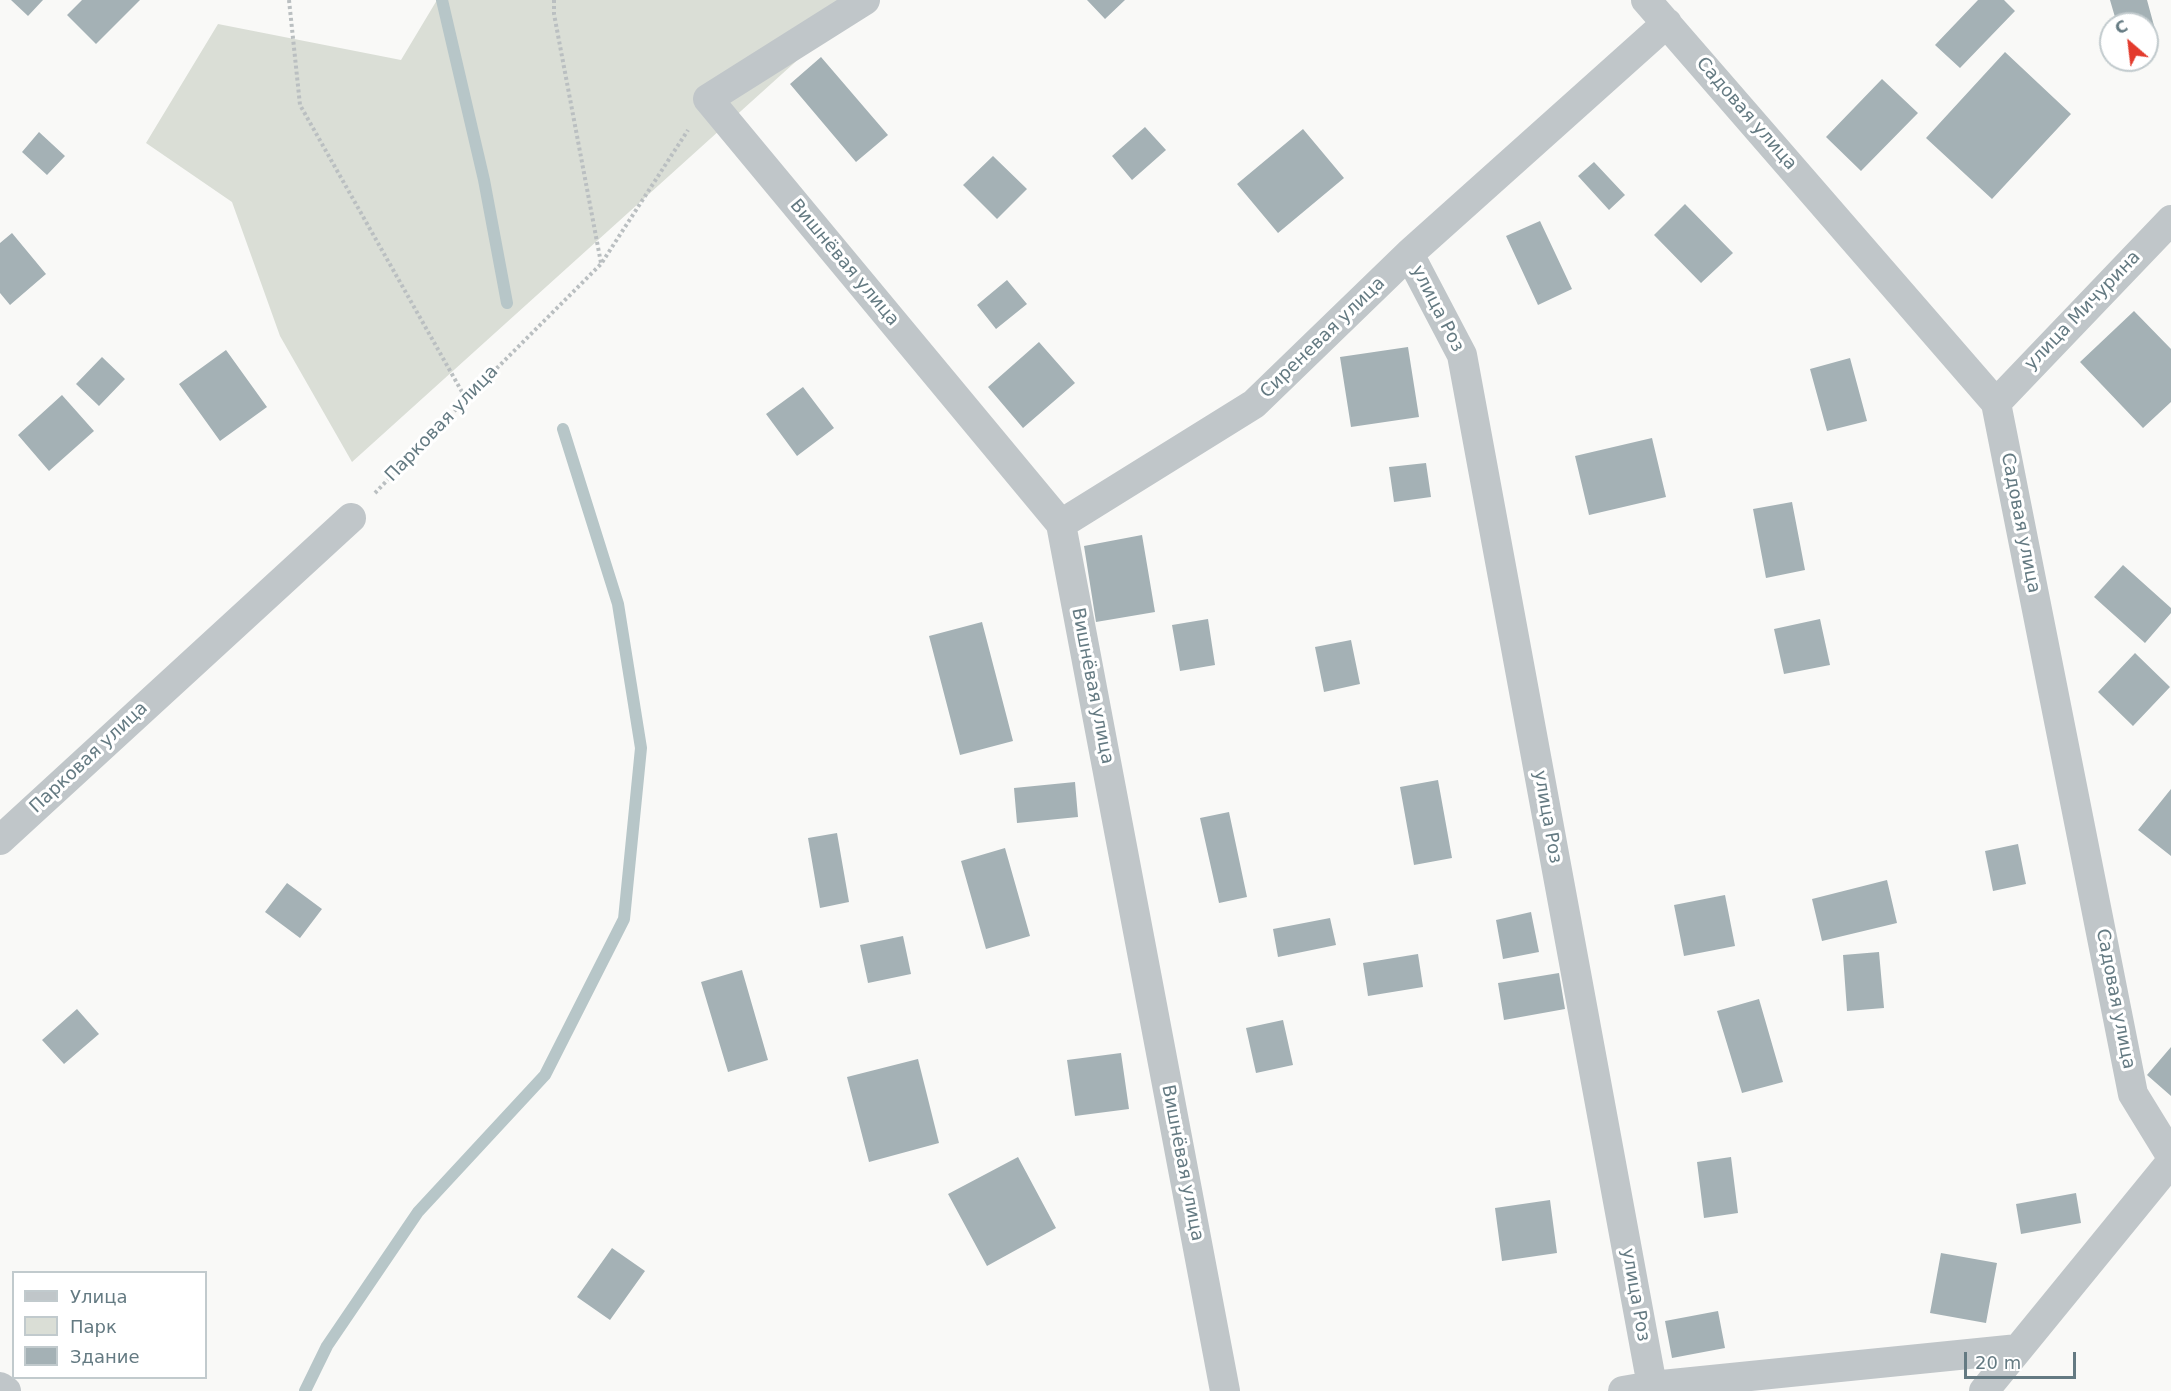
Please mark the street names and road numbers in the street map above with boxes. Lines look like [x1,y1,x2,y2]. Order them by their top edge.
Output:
street label: Садовая улица [1691,53,1801,175]
street label: Вишнёвая улица [785,195,903,331]
street label: улица Мичурина [2021,247,2145,375]
street label: улица Роз [1406,262,1468,356]
street label: Сиреневая улица [1256,273,1390,403]
street label: Парковая улица [381,361,503,487]
street label: Садовая улица [1996,451,2044,595]
street label: Вишнёвая улица [1066,606,1118,766]
street label: Парковая улица [26,698,152,818]
street label: улица Роз [1528,769,1566,865]
street label: Садовая улица [2091,927,2139,1071]
street label: Вишнёвая улица [1156,1083,1208,1243]
street label: улица Роз [1616,1247,1654,1343]

